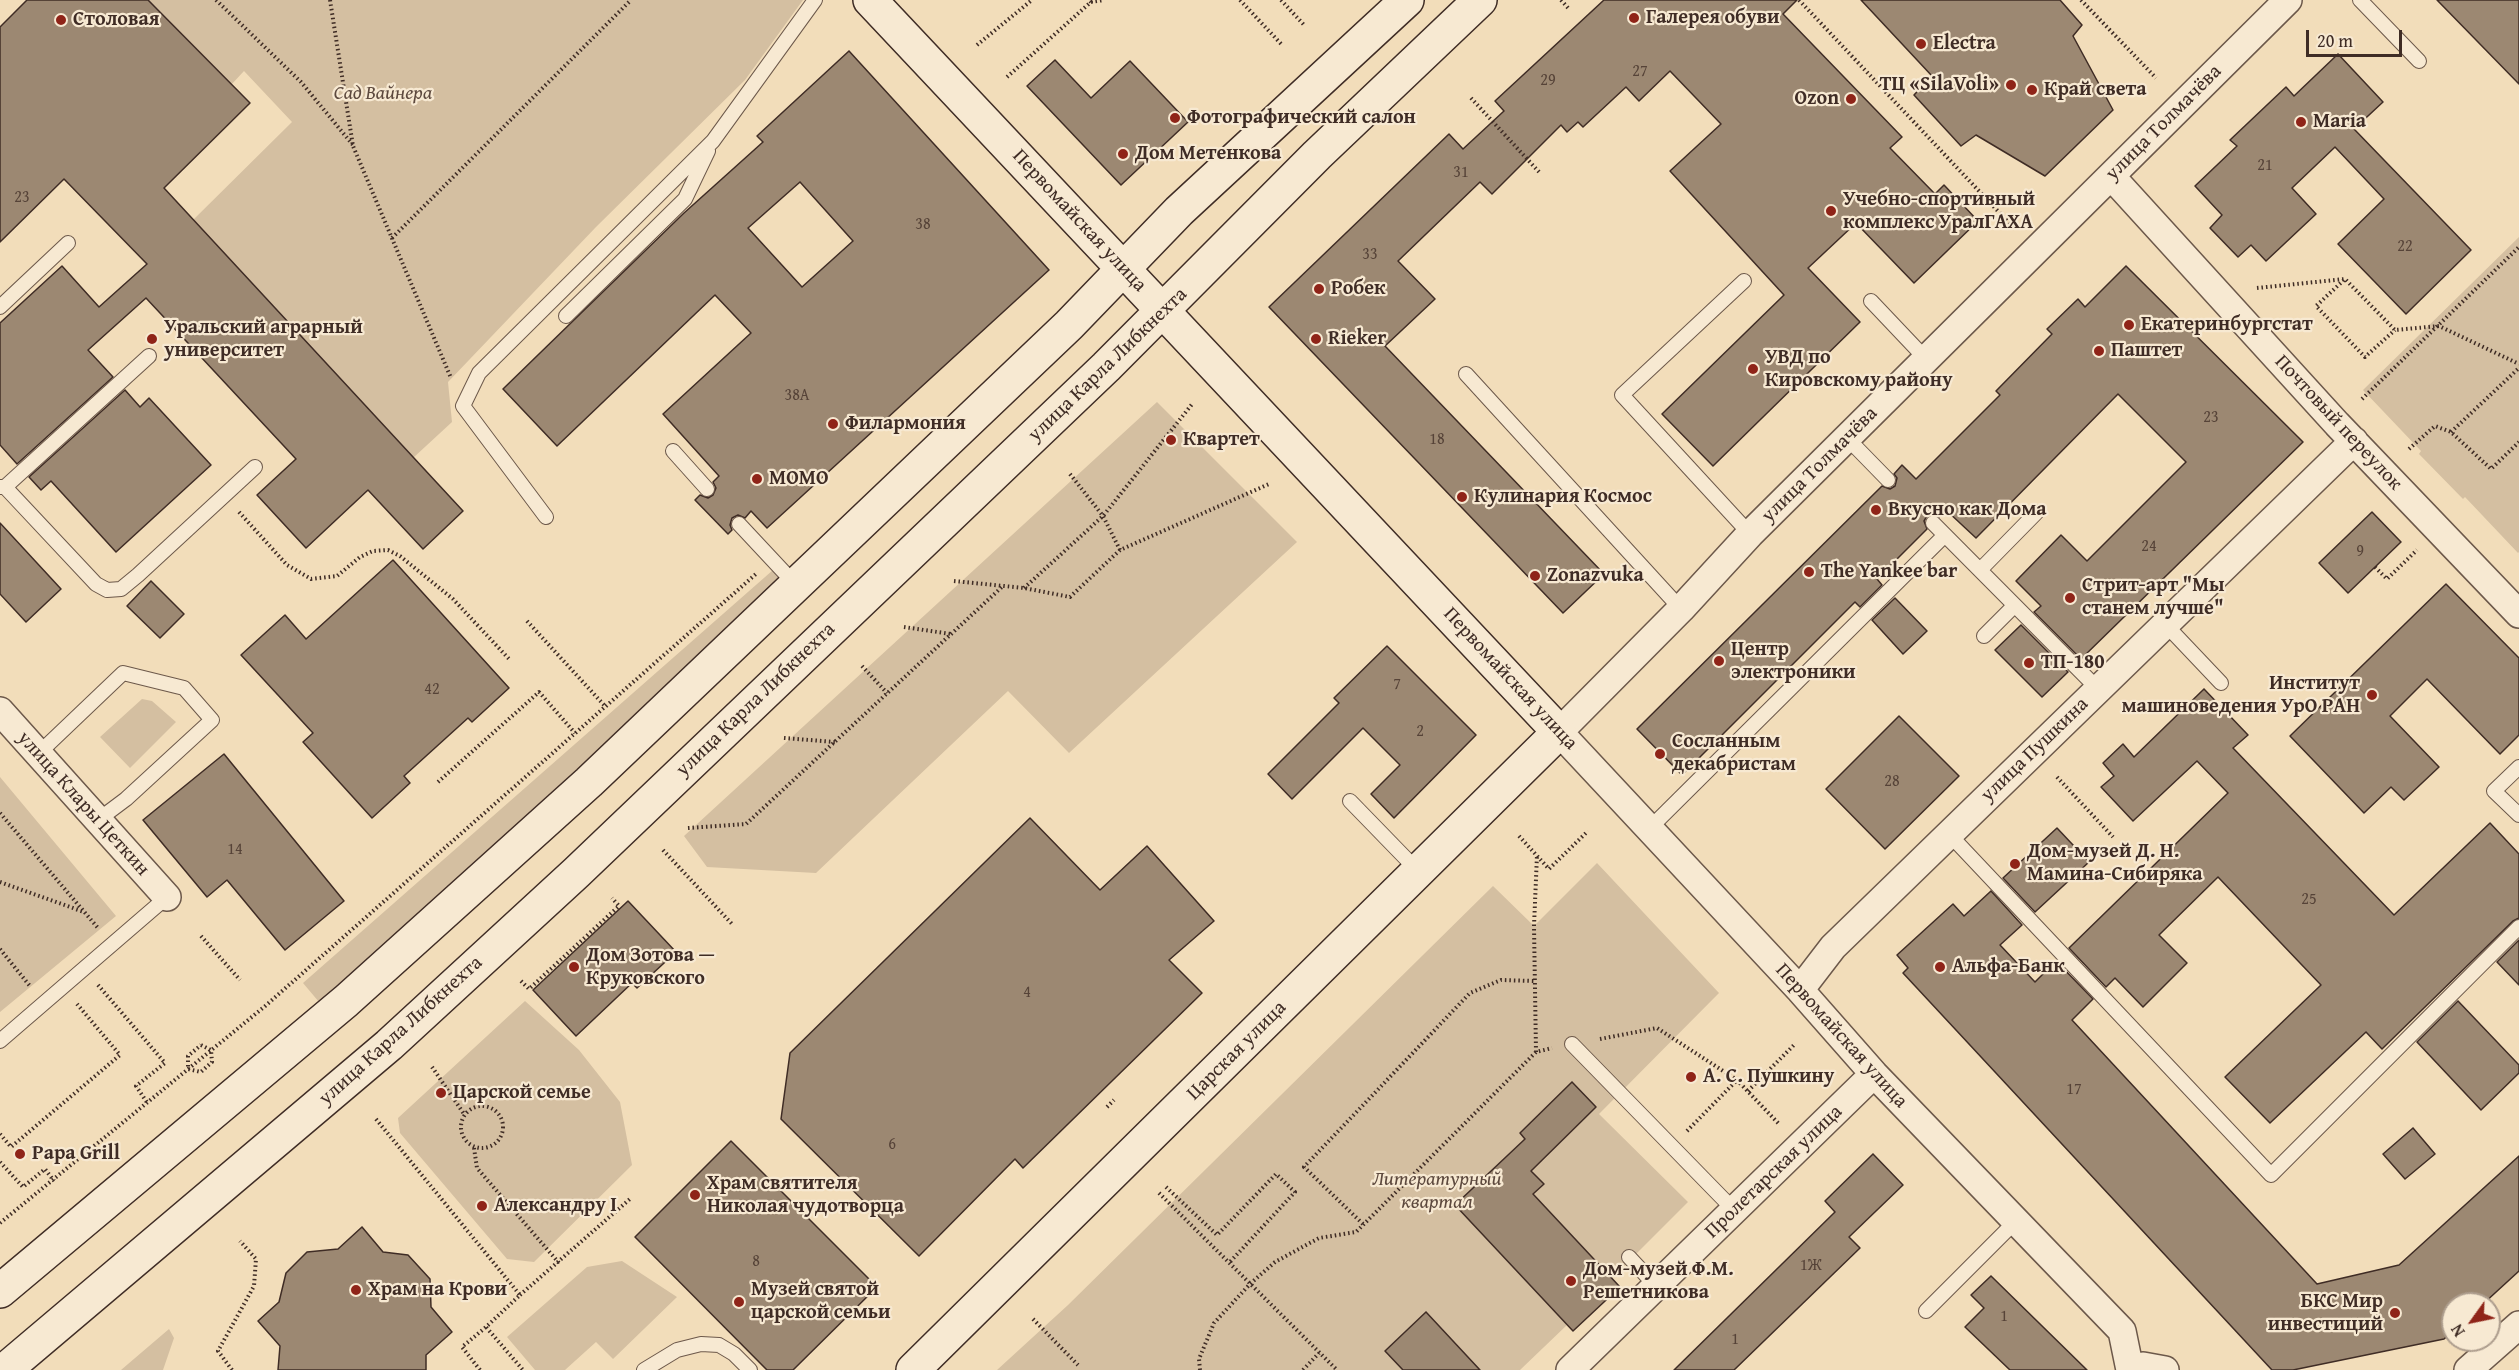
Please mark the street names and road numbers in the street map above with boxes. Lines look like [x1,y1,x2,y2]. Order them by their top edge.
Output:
street label: улица Толмачёва [2101,60,2227,186]
street label: Первомайская улица [1007,145,1151,297]
street label: улица Карла Либкнехта [1024,283,1192,447]
street label: Почтовый переулок [2269,350,2407,496]
street label: улица Толмачёва [1757,402,1883,528]
street label: Первомайская улица [1438,603,1582,755]
street label: улица Карла Либкнехта [672,618,840,782]
street label: улица Пушкина [1976,693,2094,807]
street label: улица Клары Цеткин [12,727,154,881]
street label: улица Карла Либкнехта [314,951,488,1111]
street label: Первомайская улица [1770,959,1912,1113]
street label: Царская улица [1182,996,1292,1106]
street label: Пролетарская улица [1700,1100,1848,1244]

